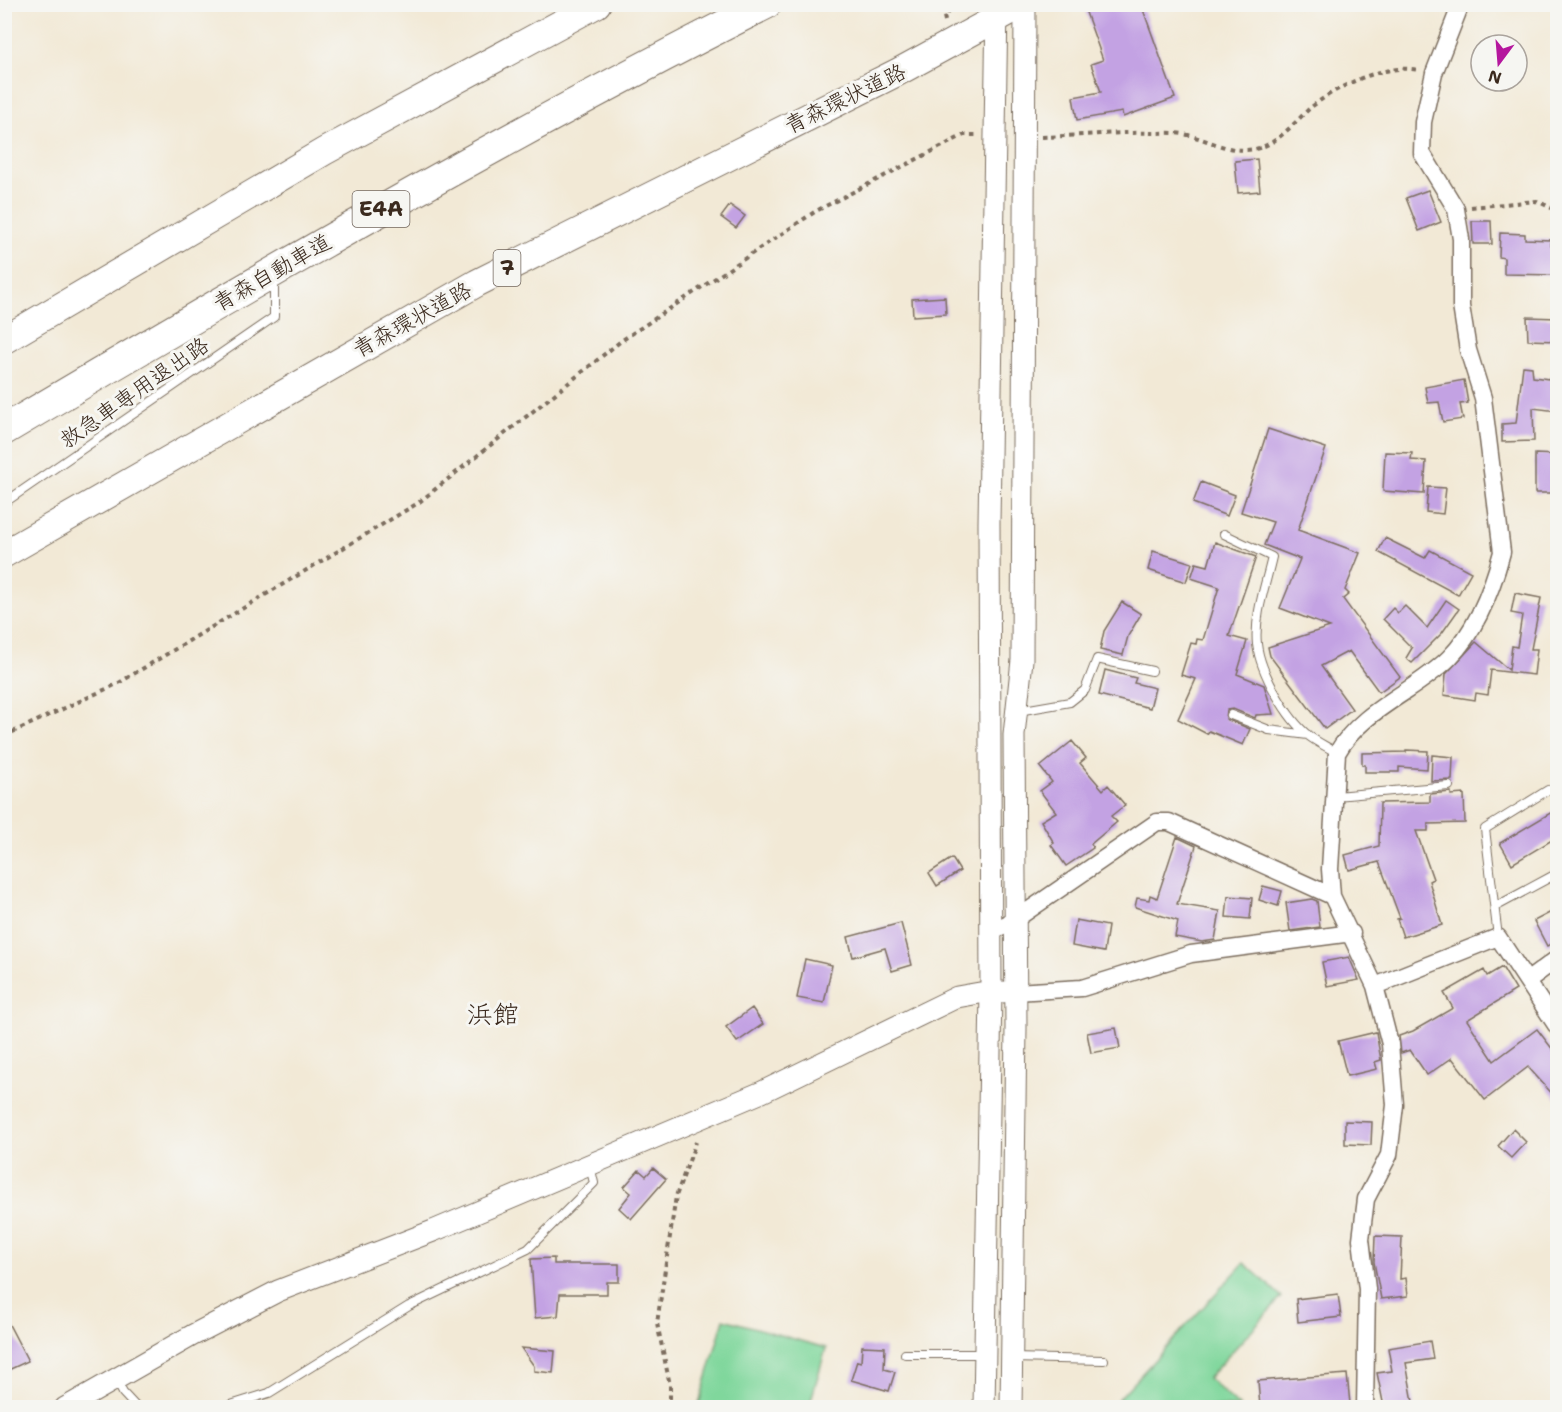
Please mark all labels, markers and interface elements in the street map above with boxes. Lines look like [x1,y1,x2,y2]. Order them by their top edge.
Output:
north arrow [1469,33,1529,93]
street label: 青森環状道路 [780,56,911,140]
text: N [1486,65,1504,89]
road number: E4A [352,191,410,227]
street label: 青森自動車道 [208,227,337,318]
road number: 7 [494,250,520,286]
street label: 青森環状道路 [347,275,477,364]
street label: 救急車専用退出路 [54,330,215,455]
district label: 浜館 [467,996,519,1031]

